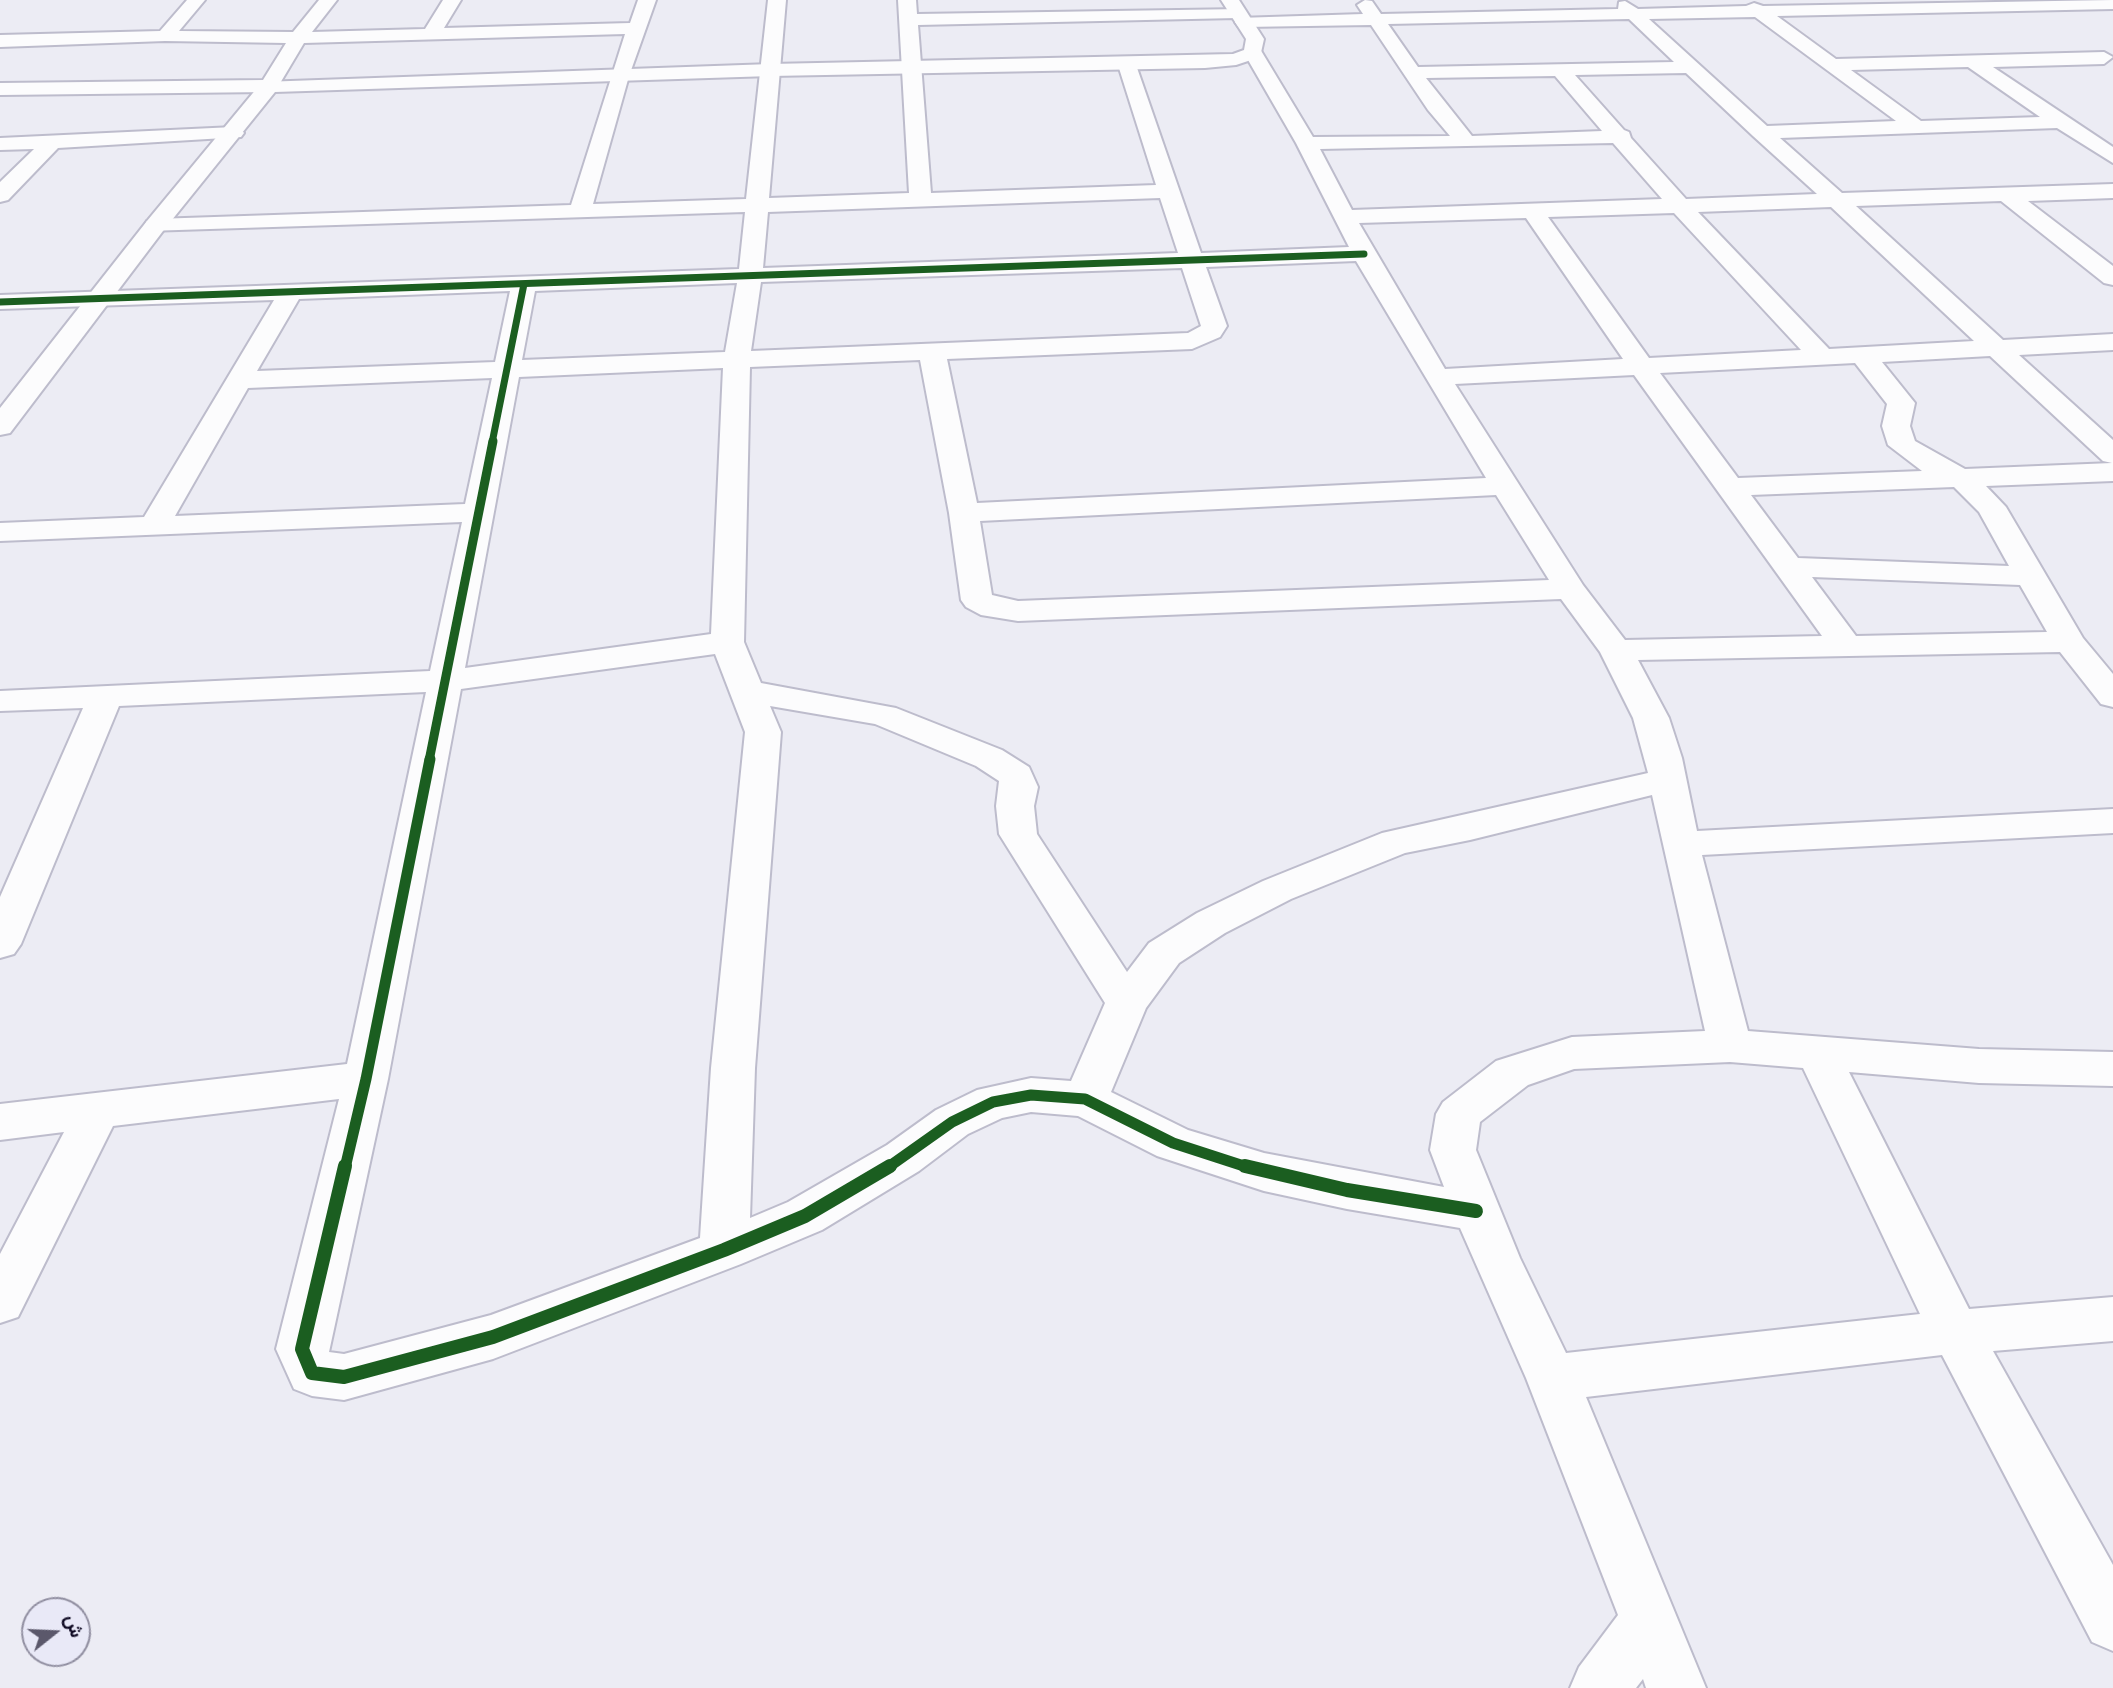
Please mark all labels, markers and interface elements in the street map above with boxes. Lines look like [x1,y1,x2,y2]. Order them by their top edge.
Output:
north arrow [21,1597,91,1667]
text: ش [60,1612,89,1640]

